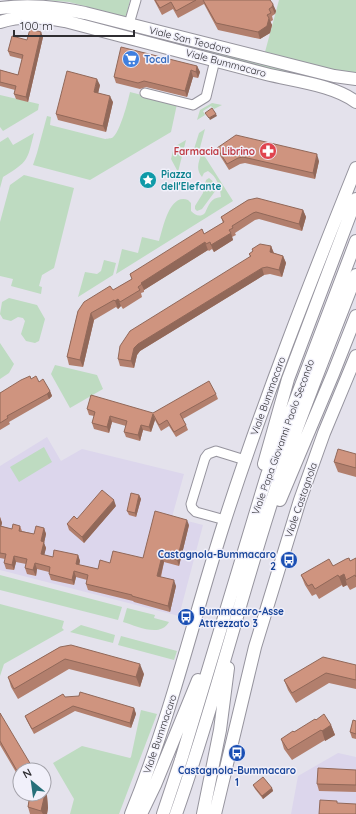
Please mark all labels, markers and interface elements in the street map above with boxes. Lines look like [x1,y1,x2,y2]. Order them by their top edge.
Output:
scale bar [14,12,134,38]
text: 100 m [20,18,53,33]
street label: Viale San Teodoro [148,24,232,56]
street label: Viale Bummacaro [184,46,268,80]
supermarket icon: Tocal [121,49,141,69]
place label: Tocal [144,53,169,66]
pharmacy icon: Farmacia Librino [258,141,278,161]
place label: Farmacia Librino [174,145,255,158]
place label: Piazza dell'Elefante [161,168,222,193]
place icon: Piazza dell'Elefante [138,170,158,190]
street label: Viale Bummacaro [248,355,288,437]
street label: Viale Papa Giovanni Paolo Secondo [249,358,317,516]
street label: Viale Castagnola [282,461,320,539]
place label: Castagnola-Bummacaro 2 [158,548,276,573]
bus stop icon: Castagnola-Bummacaro 2 [279,550,299,570]
place label: Bummacaro-Asse Attrezzato 3 [199,605,284,630]
bus stop icon: Bummacaro-Asse Attrezzato 3 [176,607,196,627]
street label: Viale Bummacaro [140,693,180,775]
bus stop icon: Castagnola-Bummacaro 1 [227,743,247,763]
north arrow [12,762,52,802]
place label: Castagnola-Bummacaro 1 [178,764,296,789]
text: N [20,765,34,781]

